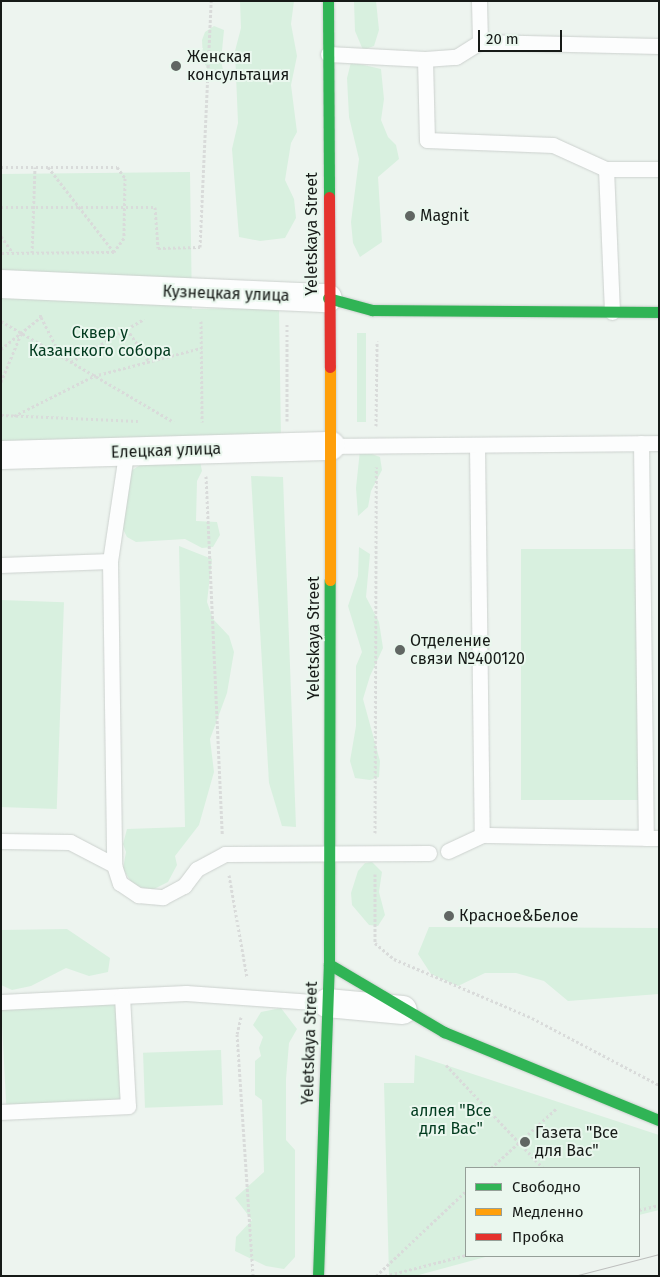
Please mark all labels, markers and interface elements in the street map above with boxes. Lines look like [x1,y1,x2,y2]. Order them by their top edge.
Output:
scale bar [480,20,564,52]
text: 20 m [486,30,519,48]
place label: Женская консультация [187,47,289,85]
marker: Женская консультация [169,59,183,73]
street label: Yeletskaya Street [302,172,322,296]
place label: Magnit [420,206,469,226]
marker: Magnit [404,210,416,222]
street label: Кузнецкая улица [162,282,290,306]
park label: Сквер у Казанского собора [29,323,171,361]
street label: Елецкая улица [111,439,221,463]
street label: Yeletskaya Street [304,576,324,700]
place label: Отделение связи №400120 [410,631,525,669]
marker: Отделение связи №400120 [394,644,406,656]
place label: Красное&Белое [459,906,578,926]
marker: Красное&Белое [443,910,455,922]
street label: Yeletskaya Street [298,981,322,1105]
park label: аллея "Все для Вас" [411,1101,491,1139]
place label: Газета "Все для Вас" [535,1123,618,1161]
marker: Газета "Все для Вас" [519,1136,531,1148]
legend [465,1167,640,1257]
text: Свободно [512,1178,581,1196]
text: Медленно [512,1203,584,1221]
text: Пробка [512,1228,564,1246]

